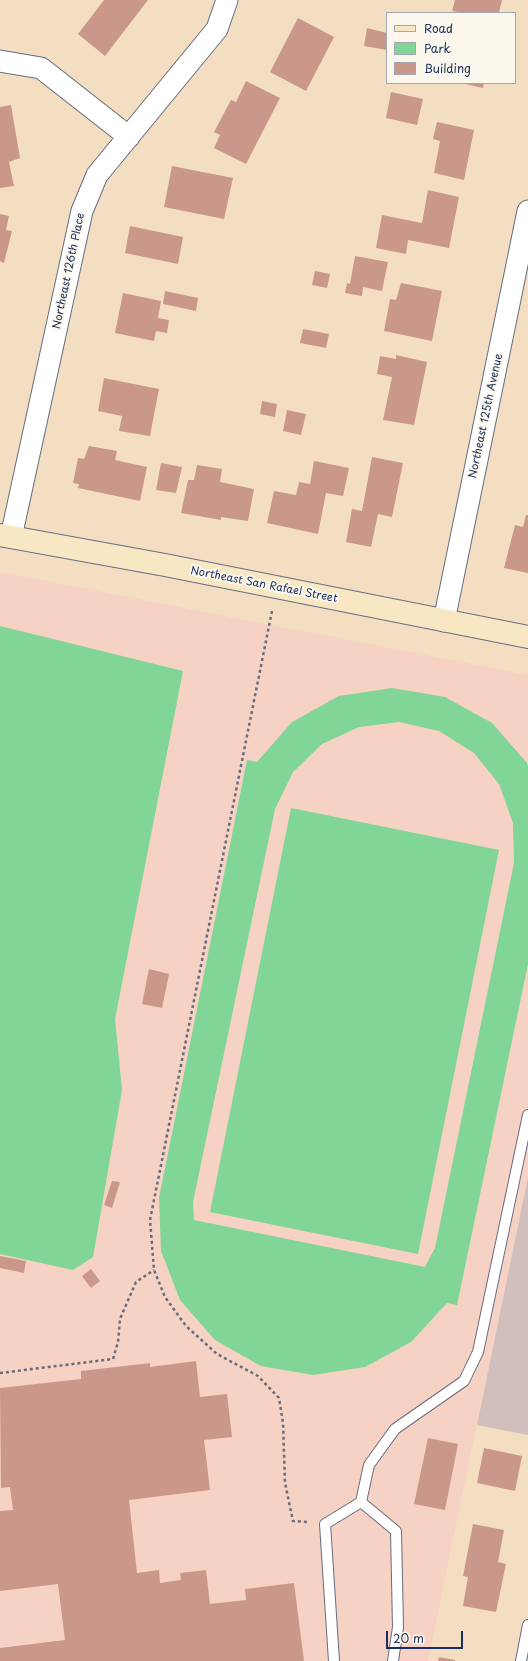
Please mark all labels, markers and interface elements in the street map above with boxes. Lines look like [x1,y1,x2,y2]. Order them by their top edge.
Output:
legend [386,12,516,84]
text: Road [424,19,453,37]
text: Park [424,39,451,57]
text: Building [424,59,471,77]
street label: Northeast 126th Place [50,212,88,330]
street label: Northeast 125th Avenue [466,352,506,480]
street label: Northeast San Rafael Street [189,564,339,606]
scale bar [388,1623,465,1649]
text: 20 m [393,1629,424,1647]

